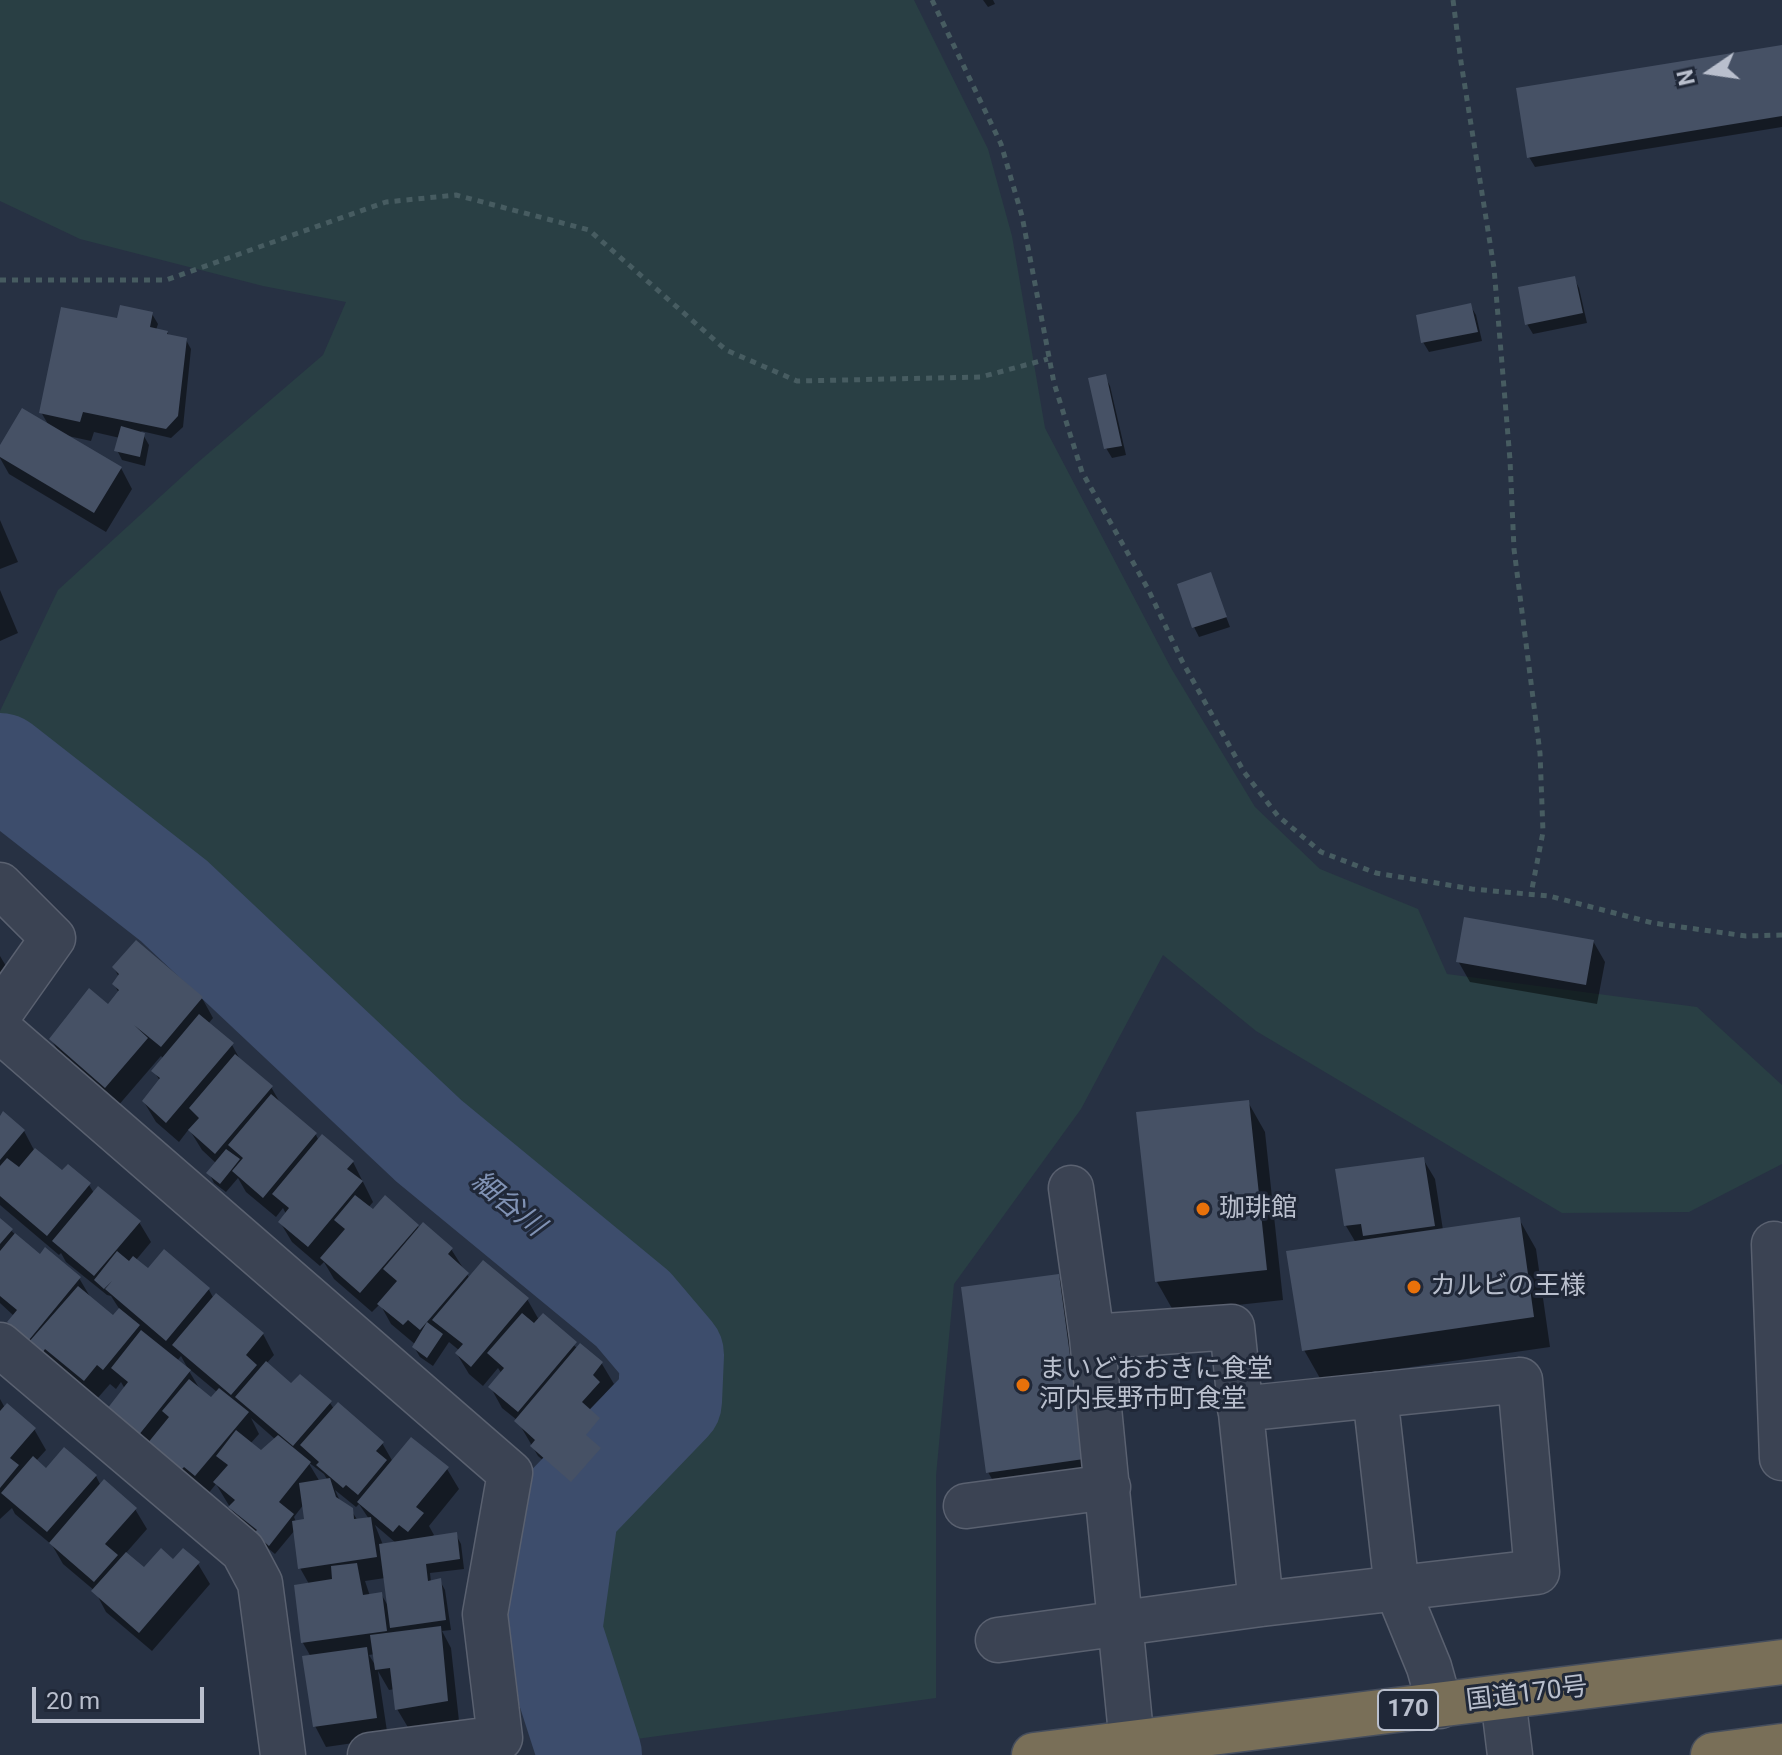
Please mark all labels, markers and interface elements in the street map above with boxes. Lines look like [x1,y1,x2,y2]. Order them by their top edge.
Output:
north arrow [1670,32,1750,112]
text: N [1672,67,1700,88]
water label: 細谷川 [464,1166,550,1244]
place label: 珈琲館 [1219,1193,1297,1225]
marker: 珈琲館 [1194,1200,1212,1218]
place label: カルビの王様 [1430,1271,1586,1303]
marker: カルビの王様 [1405,1278,1423,1296]
place label: まいどおおきに食堂 河内長野市町食堂 [1039,1354,1273,1416]
marker: まいどおおきに食堂 河内長野市町食堂 [1014,1376,1032,1394]
scale bar [36,1671,208,1721]
street label: 国道170号 [1465,1672,1589,1718]
text: 20 m [46,1687,100,1715]
road number: 170 [1378,1690,1438,1730]

